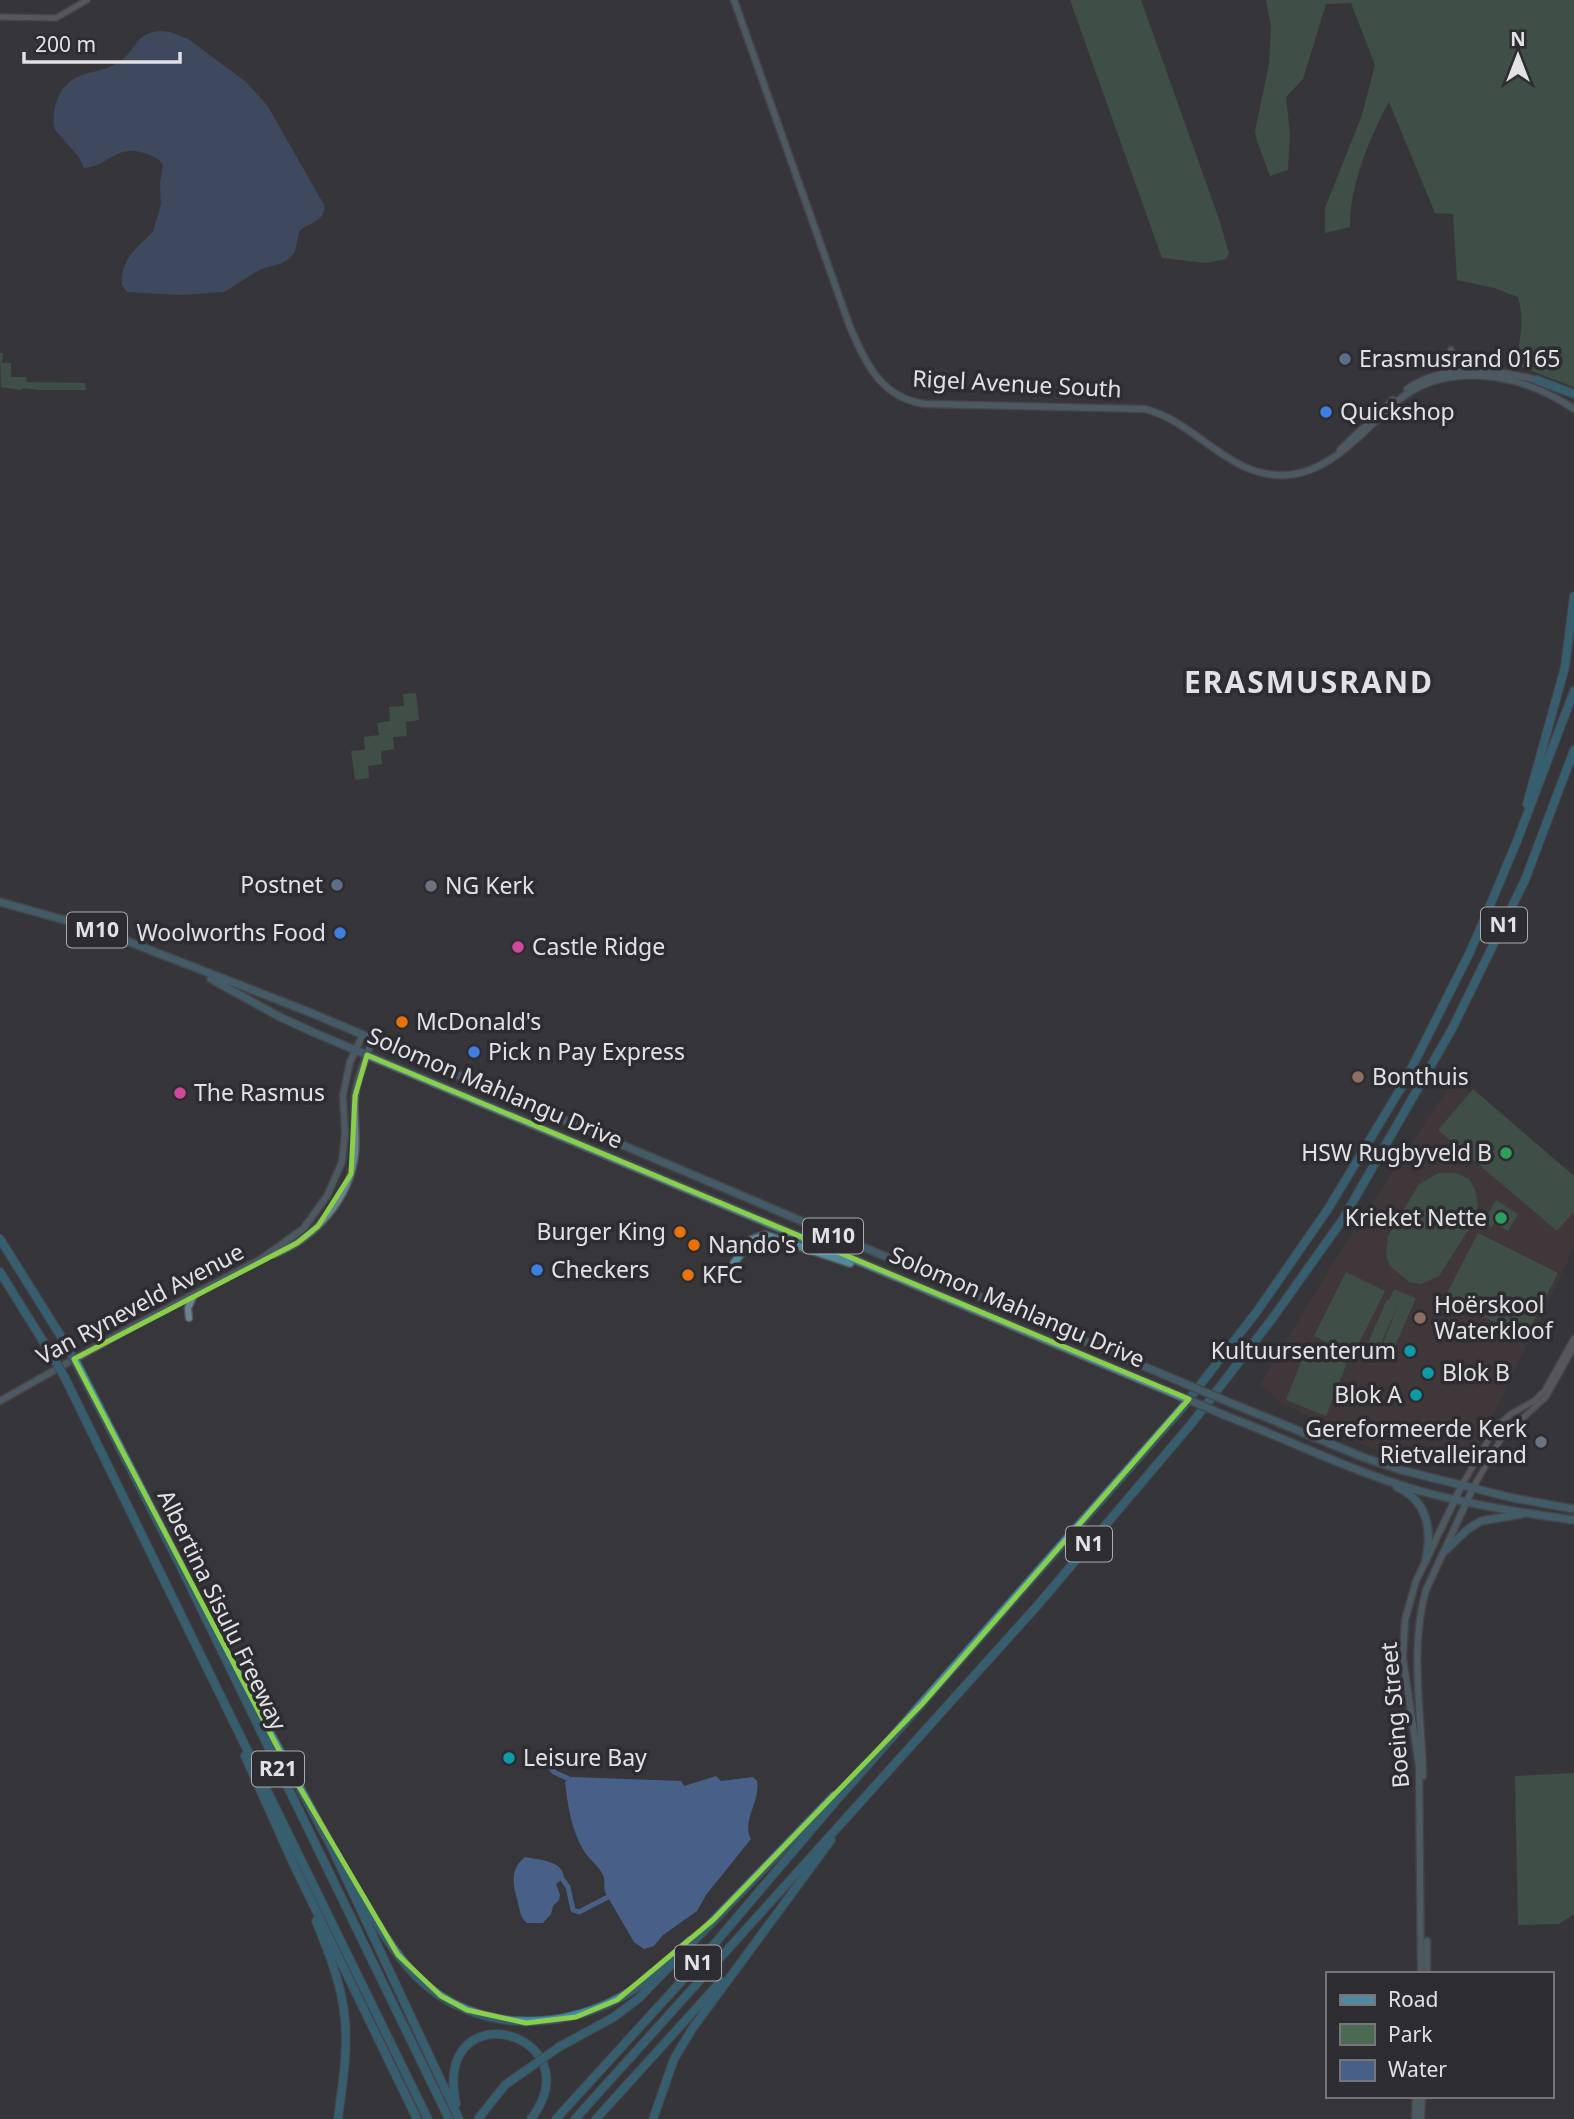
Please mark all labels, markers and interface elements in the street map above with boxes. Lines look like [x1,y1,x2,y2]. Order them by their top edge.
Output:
scale bar [24,21,180,65]
north arrow [1483,21,1553,91]
text: N [1510,26,1526,52]
text: 200 m [35,30,96,58]
place label: Erasmusrand 0165 [1359,342,1560,374]
marker: Erasmusrand 0165 [1337,351,1353,367]
street label: Rigel Avenue South [912,362,1122,404]
place label: Quickshop [1340,395,1455,427]
marker: Quickshop [1318,404,1334,420]
district label: ERASMUSRAND [1184,661,1434,702]
place label: Postnet [240,868,323,900]
place label: NG Kerk [445,869,535,901]
marker: Postnet [329,877,345,893]
marker: NG Kerk [423,878,439,894]
road number: N1 [1481,908,1527,942]
road number: M10 [67,912,127,948]
place label: Woolworths Food [136,916,326,948]
marker: Woolworths Food [332,925,348,941]
place label: Castle Ridge [532,930,665,962]
marker: Castle Ridge [510,939,526,955]
place label: McDonald's [416,1005,541,1037]
marker: McDonald's [394,1014,410,1030]
street label: Solomon Mahlangu Drive [363,1019,628,1155]
place label: Pick n Pay Express [488,1035,685,1067]
marker: Pick n Pay Express [466,1044,482,1060]
place label: Bonthuis [1372,1060,1469,1092]
marker: Bonthuis [1350,1069,1366,1085]
place label: The Rasmus [194,1076,325,1108]
marker: The Rasmus [172,1085,188,1101]
place label: HSW Rugbyveld B [1301,1136,1492,1168]
marker: HSW Rugbyveld B [1498,1145,1514,1161]
place label: Krieket Nette [1345,1201,1487,1233]
marker: Krieket Nette [1493,1210,1509,1226]
place label: Burger King [536,1215,666,1247]
road number: M10 [803,1218,863,1254]
marker: Burger King [672,1224,688,1240]
place label: Nando's [708,1228,796,1260]
street label: Van Ryneveld Avenue [30,1235,249,1371]
marker: Nando's [686,1237,702,1253]
street label: Solomon Mahlangu Drive [885,1238,1150,1374]
place label: Checkers [551,1253,650,1285]
place label: KFC [702,1258,743,1290]
marker: Checkers [529,1262,545,1278]
marker: KFC [680,1267,696,1283]
place label: Hoërskool Waterkloof [1434,1288,1554,1346]
marker: Hoërskool Waterkloof [1412,1310,1428,1326]
place label: Kultuursenterum [1211,1334,1396,1366]
marker: Kultuursenterum [1402,1343,1418,1359]
place label: Blok B [1442,1356,1510,1388]
marker: Blok B [1420,1365,1436,1381]
place label: Blok A [1334,1378,1402,1410]
marker: Blok A [1408,1387,1424,1403]
place label: Gereformeerde Kerk Rietvalleirand [1305,1412,1528,1470]
marker: Gereformeerde Kerk Rietvalleirand [1533,1434,1549,1450]
street label: Albertina Sisulu Freeway [151,1484,295,1735]
road number: N1 [1066,1526,1112,1562]
street label: Boeing Street [1372,1641,1416,1789]
place label: Leisure Bay [523,1741,647,1773]
marker: Leisure Bay [501,1750,517,1766]
road number: R21 [252,1752,304,1786]
road number: N1 [675,1946,721,1980]
legend [1326,1972,1553,2098]
text: Road [1388,1985,1438,2013]
text: Park [1388,2020,1433,2048]
text: Water [1388,2055,1447,2083]

